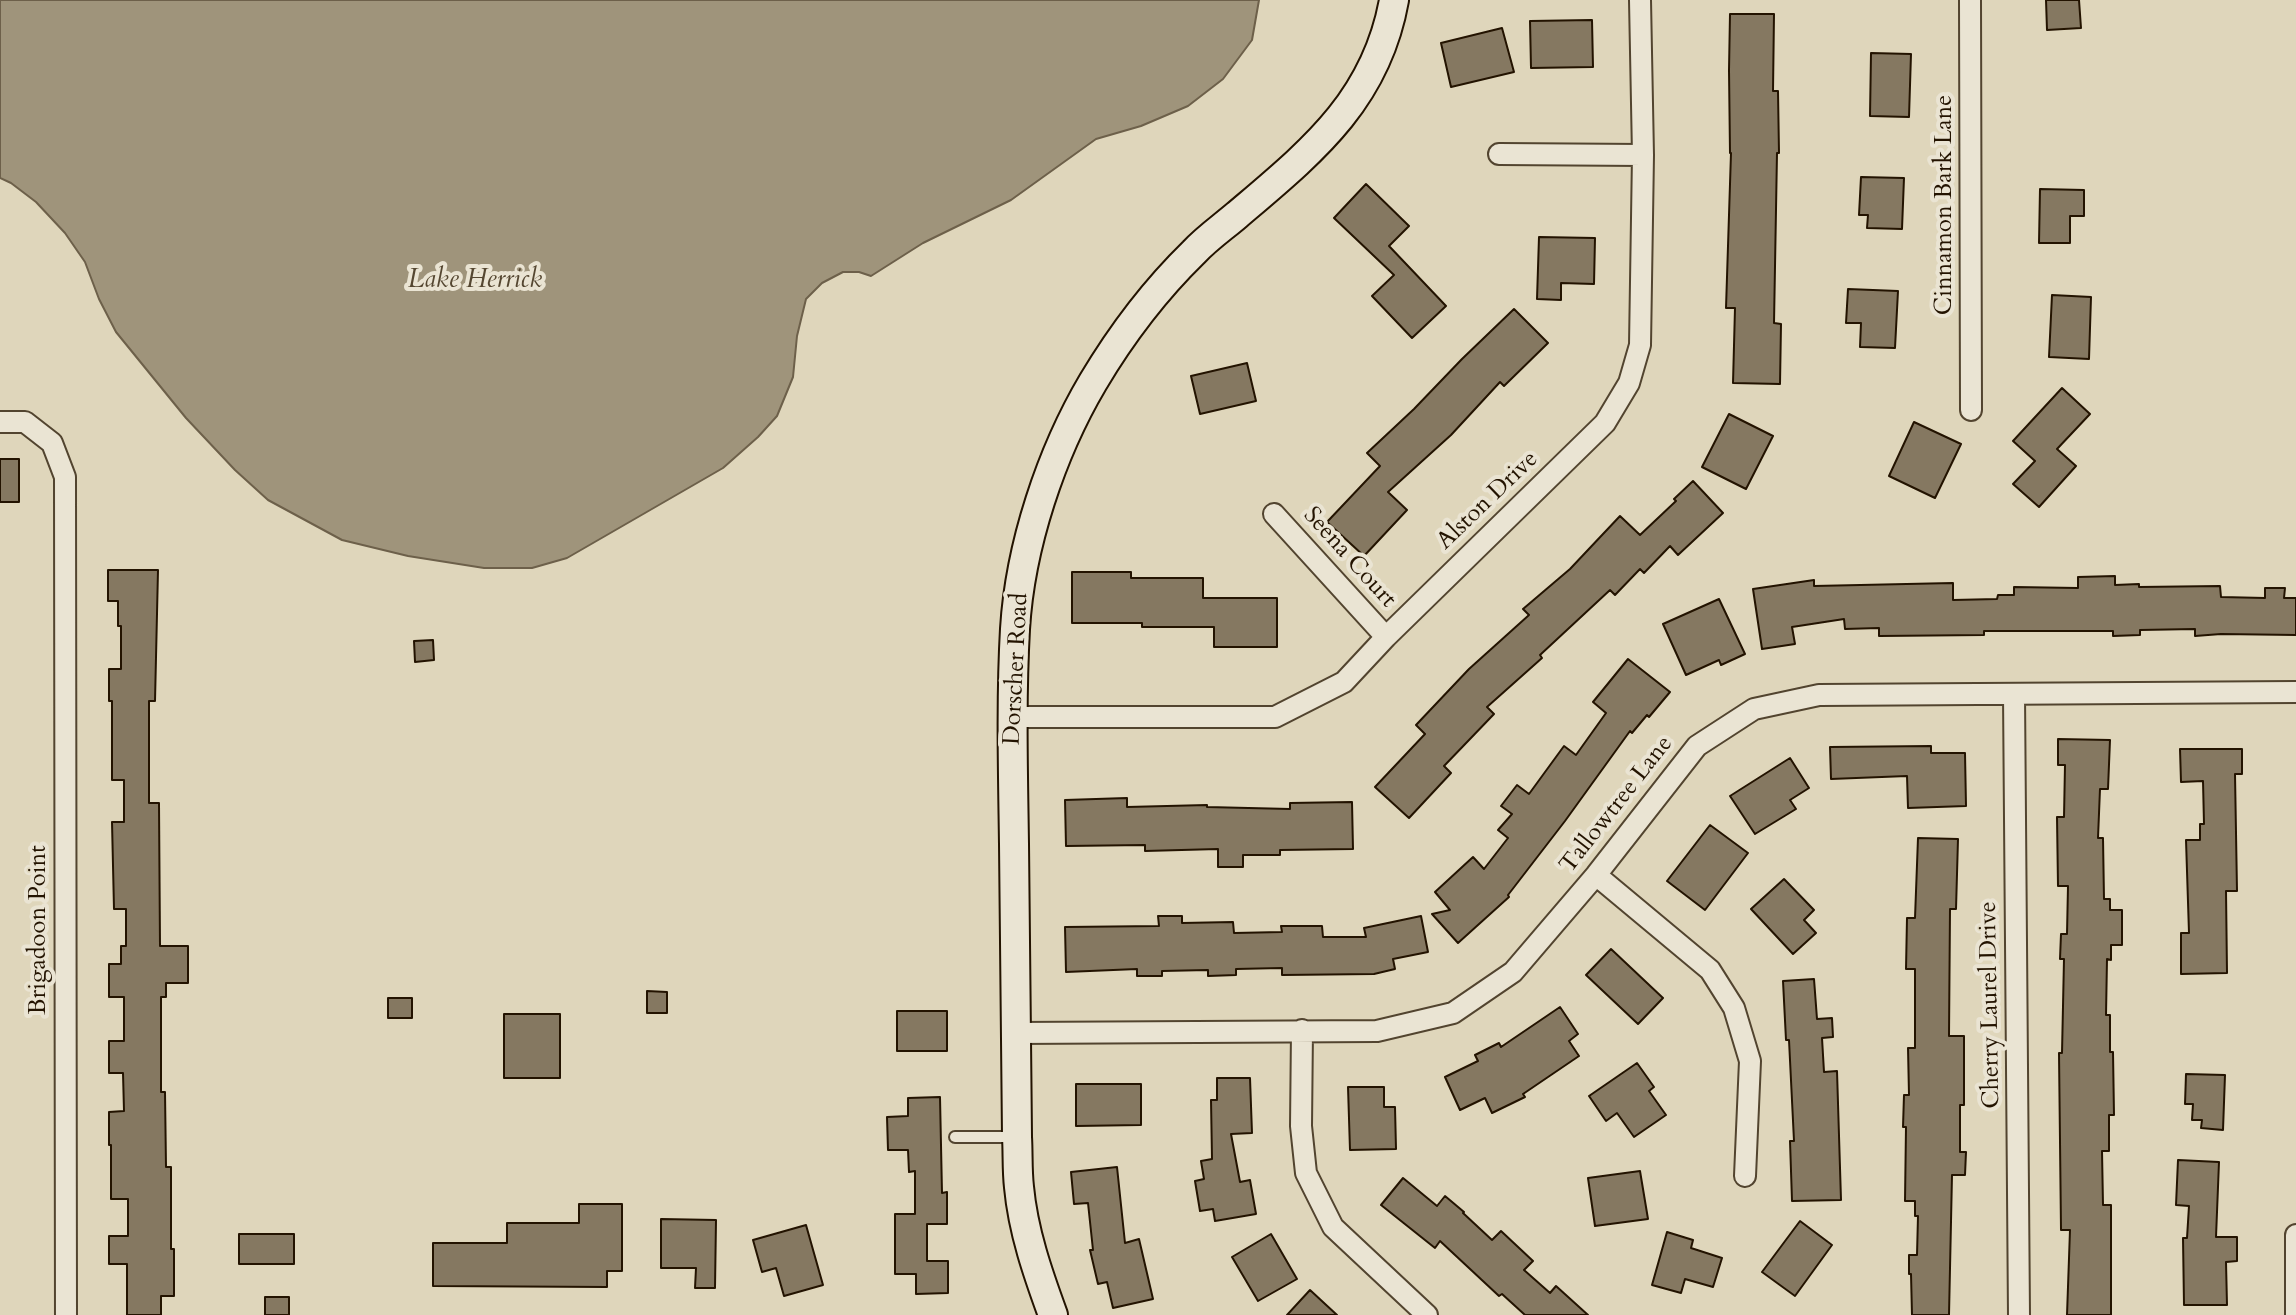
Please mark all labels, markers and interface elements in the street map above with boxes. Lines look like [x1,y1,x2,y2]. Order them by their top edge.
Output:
street label: Cinnamon Bark Lane [1931,95,1959,315]
water label: Lake Herrick [408,265,542,297]
street label: Alston Drive [1431,446,1545,556]
street label: Seena Court [1296,502,1402,614]
street label: Dorscher Road [999,592,1035,746]
street label: Tallowtree Lane [1554,731,1680,879]
street label: Brigadoon Point [25,845,53,1015]
street label: Cherry Laurel Drive [1975,901,2007,1109]

